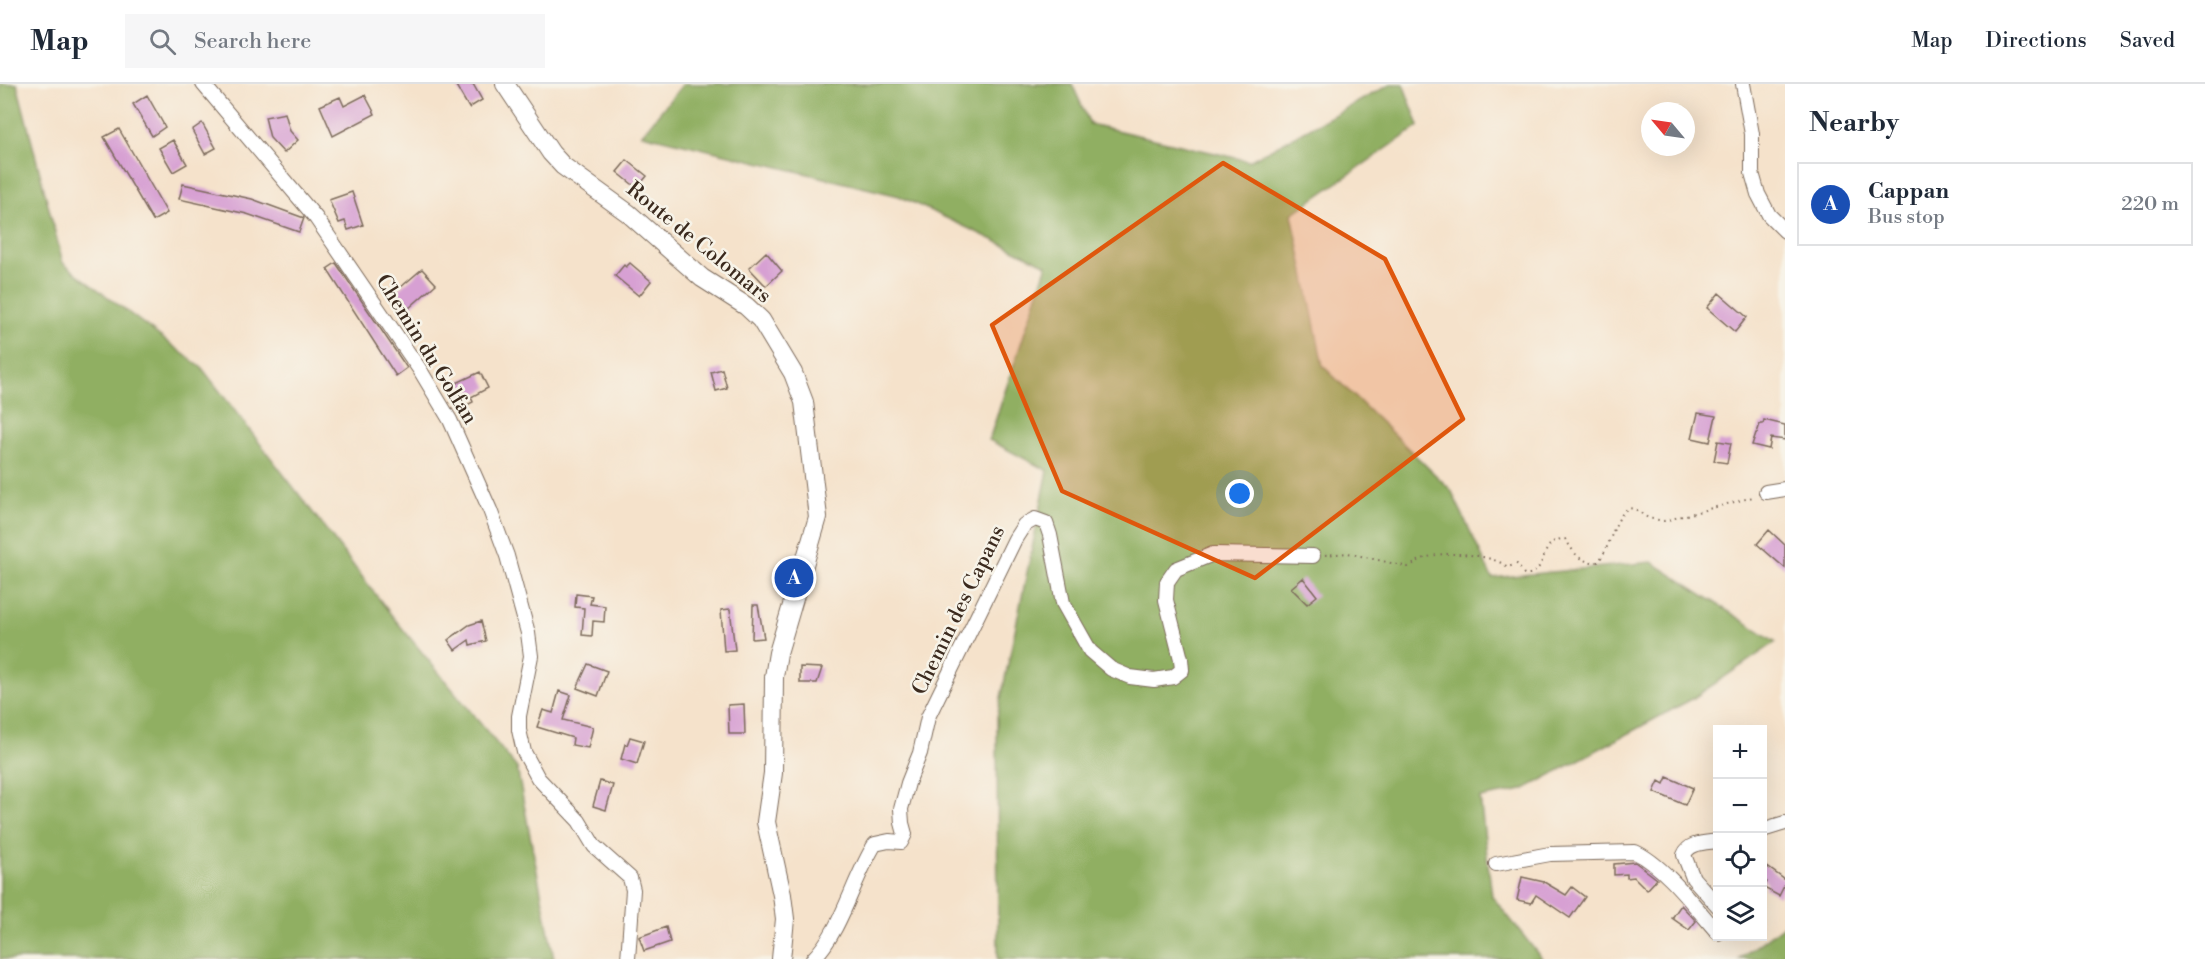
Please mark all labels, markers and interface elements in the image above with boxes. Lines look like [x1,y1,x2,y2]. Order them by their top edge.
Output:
search box [125,14,545,68]
text: Map [30,24,89,59]
icon: search [146,25,179,58]
text: Search here [194,28,311,55]
text: Map [1911,28,1953,54]
text: Directions [1986,28,2087,54]
text: Saved [2120,28,2175,54]
north arrow [1641,102,1695,156]
text: Nearby [1809,107,1899,139]
street label: Route de Colomars [621,176,776,309]
text: Cappan [1868,178,1949,205]
text: A [1823,192,1838,217]
text: 220 m [2121,192,2179,217]
text: Bus stop [1868,205,1945,230]
street label: Chemin du Golfan [370,270,483,430]
your location [1225,479,1254,508]
street label: Chemin des Capans [907,521,1011,699]
pin: A [774,556,814,600]
map controls [1713,725,1767,941]
button: + [1713,725,1767,779]
button: − [1713,779,1767,833]
button: locate [1713,833,1767,887]
button: layers [1713,887,1767,941]

